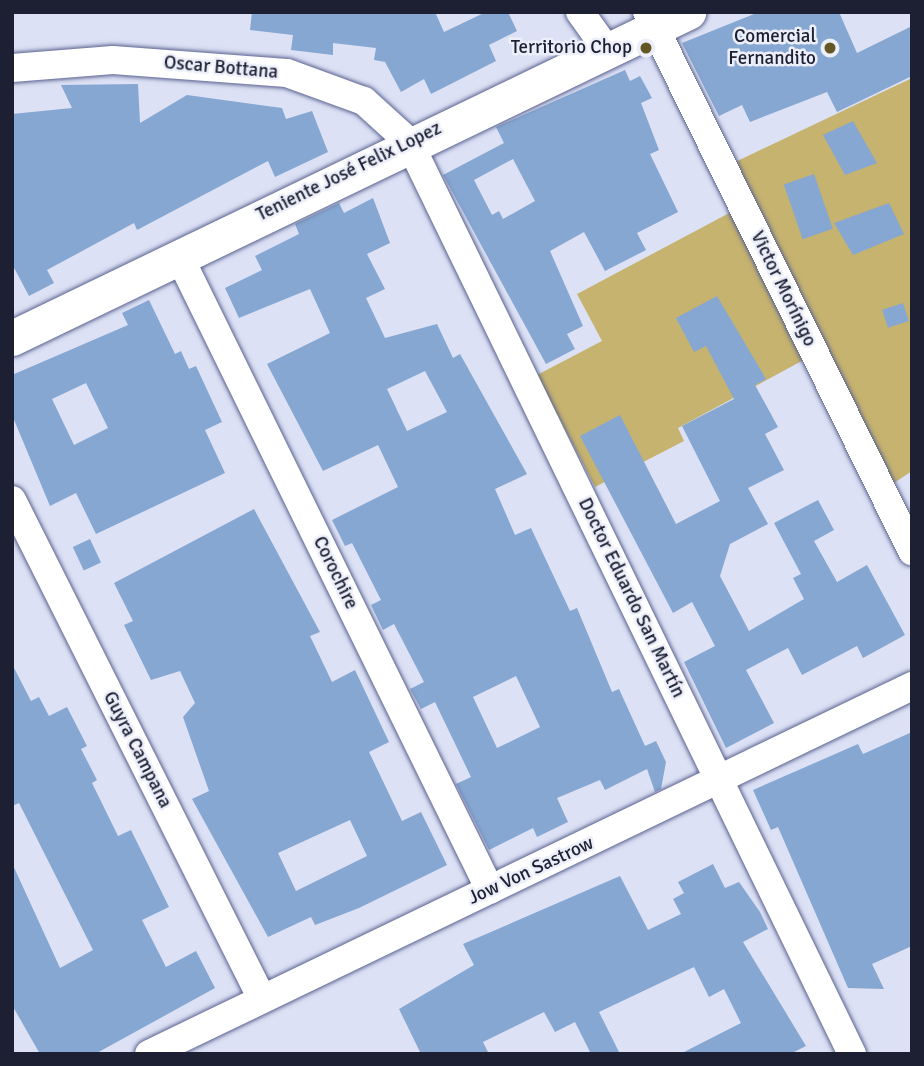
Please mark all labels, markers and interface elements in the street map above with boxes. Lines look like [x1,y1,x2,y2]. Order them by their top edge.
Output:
place label: Comercial Fernandito [728,26,816,70]
place label: Territorio Chop [511,37,632,59]
marker: Territorio Chop [638,40,654,56]
marker: Comercial Fernandito [822,40,838,56]
street label: Oscar Bottana [163,52,279,84]
street label: Teniente José Felix Lopez [253,117,445,227]
street label: Victor Morínigo [745,228,821,350]
street label: Doctor Eduardo San Martín [573,494,689,702]
street label: Corochire [308,533,362,613]
street label: Guyra Campana [98,688,176,812]
street label: Jow Von Sastrow [465,832,597,910]

